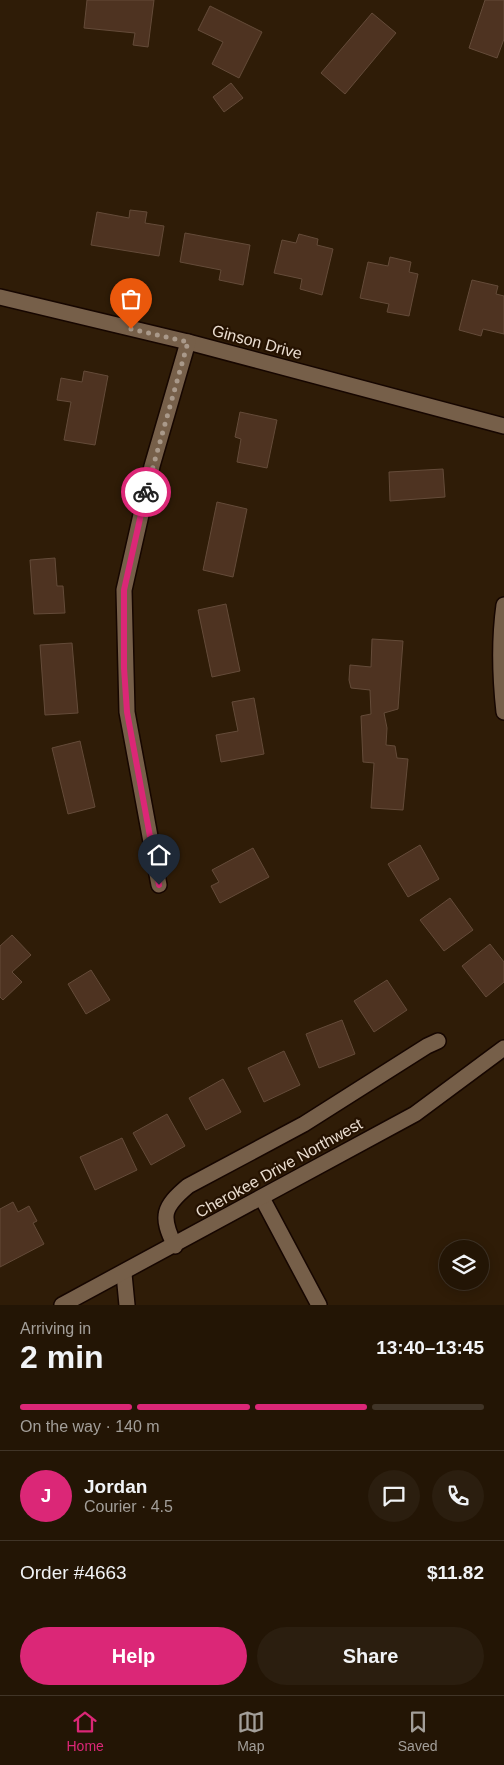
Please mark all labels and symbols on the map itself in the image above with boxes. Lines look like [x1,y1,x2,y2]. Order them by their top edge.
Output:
pin [110,278,152,329]
street label: Ginson Drive [210,322,304,362]
courier [121,467,171,517]
pin [138,834,180,885]
street label: Cherokee Drive Northwest [193,1115,366,1221]

